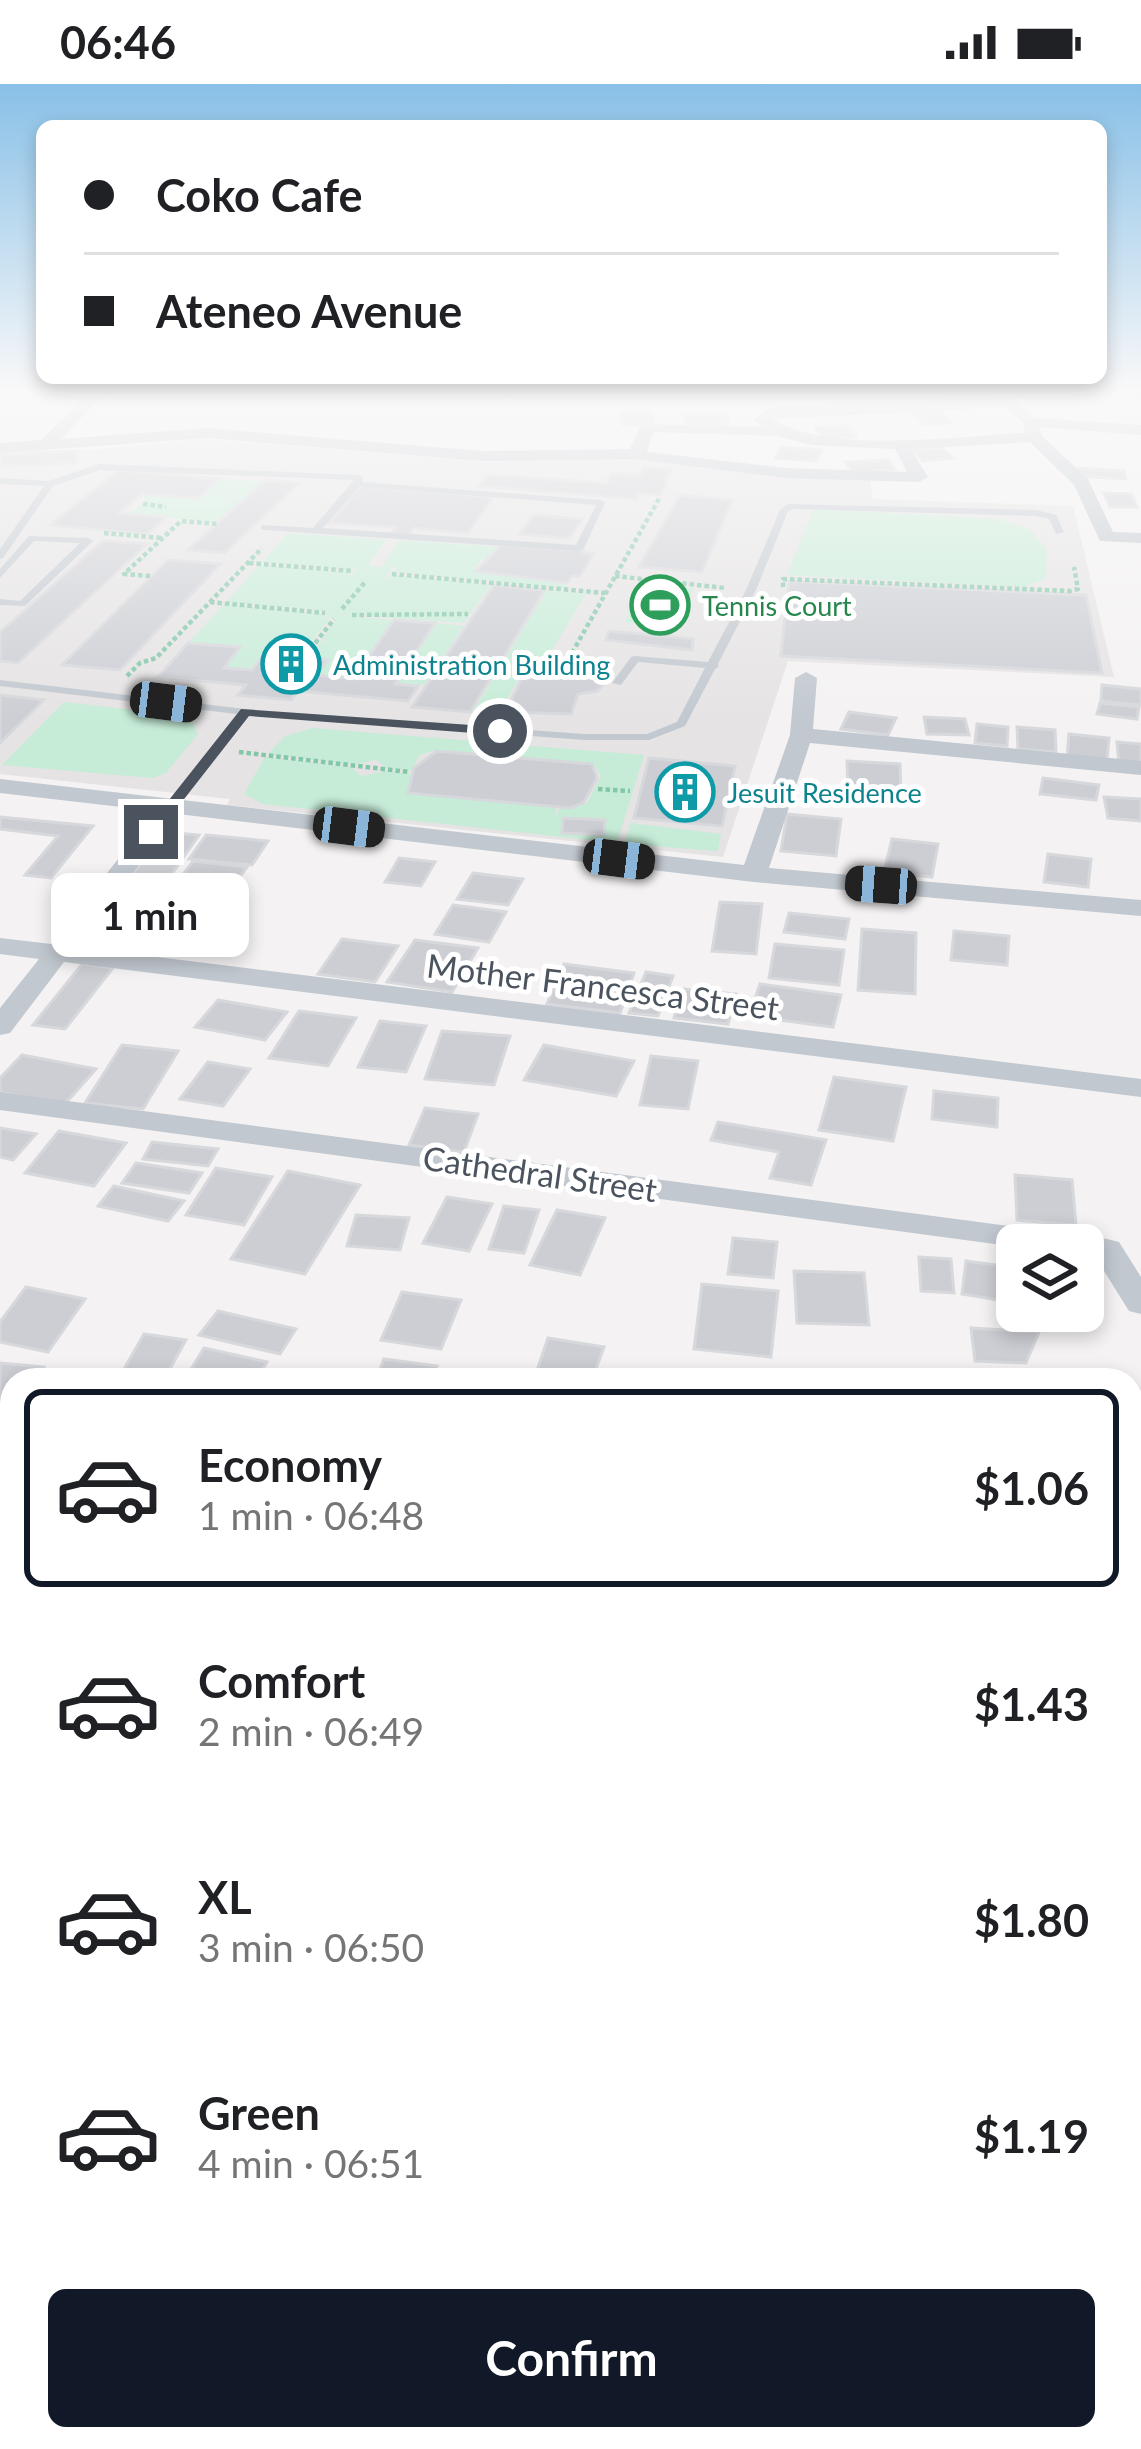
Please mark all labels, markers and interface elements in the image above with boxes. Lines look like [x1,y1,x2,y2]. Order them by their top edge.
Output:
text: 06:46 [60,15,176,69]
text: Coko Cafe [156,168,363,222]
text: Ateneo Avenue [156,284,462,338]
sports icon: Tennis Court [629,574,691,636]
place label: Tennis Court [702,589,852,622]
building icon: Administration Building [260,633,322,695]
place label: Administration Building [333,648,610,681]
car [128,680,204,724]
route start [473,704,527,758]
building icon: Jesuit Residence [654,761,716,823]
place label: Jesuit Residence [727,776,922,809]
route end [124,805,178,859]
car [311,805,387,849]
car [581,837,657,881]
car [844,865,918,905]
callout: 1 min [52,874,250,958]
text: 1 min [102,892,198,938]
street label: Mother Francesca Street [425,945,782,1027]
street label: Cathedral Street [421,1137,660,1209]
map controls [996,1224,1104,1332]
button: layers [996,1224,1104,1332]
icon: car [54,1434,162,1542]
text: Economy [198,1438,382,1492]
text: $1.06 [974,1461,1089,1515]
text: 1 min · 06:48 [198,1492,424,1538]
icon: car [54,1650,162,1758]
text: Comfort [198,1654,365,1708]
text: $1.43 [974,1677,1089,1731]
text: 2 min · 06:49 [198,1708,424,1754]
icon: car [54,1866,162,1974]
text: XL [198,1870,252,1924]
text: $1.80 [974,1893,1089,1947]
text: 3 min · 06:50 [198,1924,424,1970]
icon: car [54,2082,162,2190]
text: Green [198,2086,320,2140]
text: $1.19 [974,2109,1089,2163]
text: 4 min · 06:51 [198,2140,424,2186]
button: Confirm [48,2289,1095,2427]

